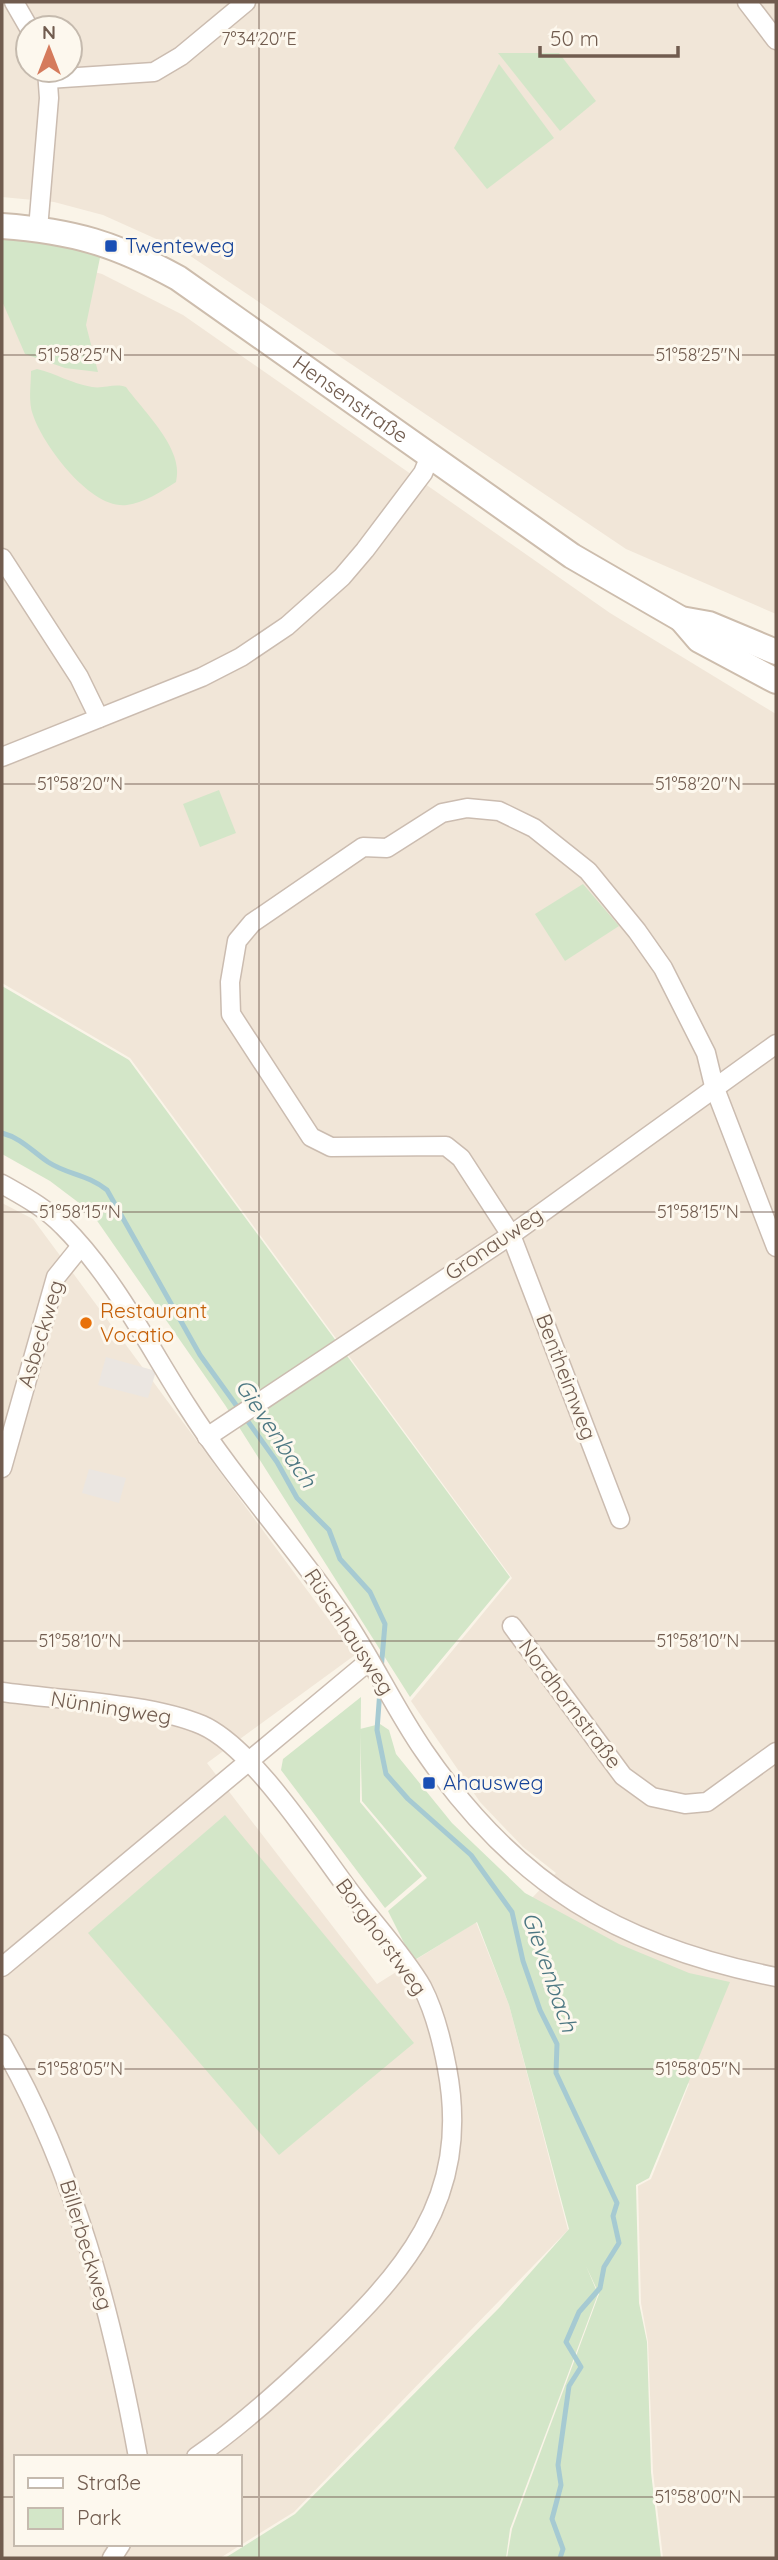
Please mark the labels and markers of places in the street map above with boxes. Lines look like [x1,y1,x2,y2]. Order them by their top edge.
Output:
place label: Twenteweg [125,232,235,258]
marker: Twenteweg [103,238,119,254]
place label: Restaurant Vocatio [100,1297,207,1347]
marker: Restaurant Vocatio [78,1315,94,1331]
place label: Ahausweg [443,1769,544,1795]
marker: Ahausweg [421,1775,437,1791]

